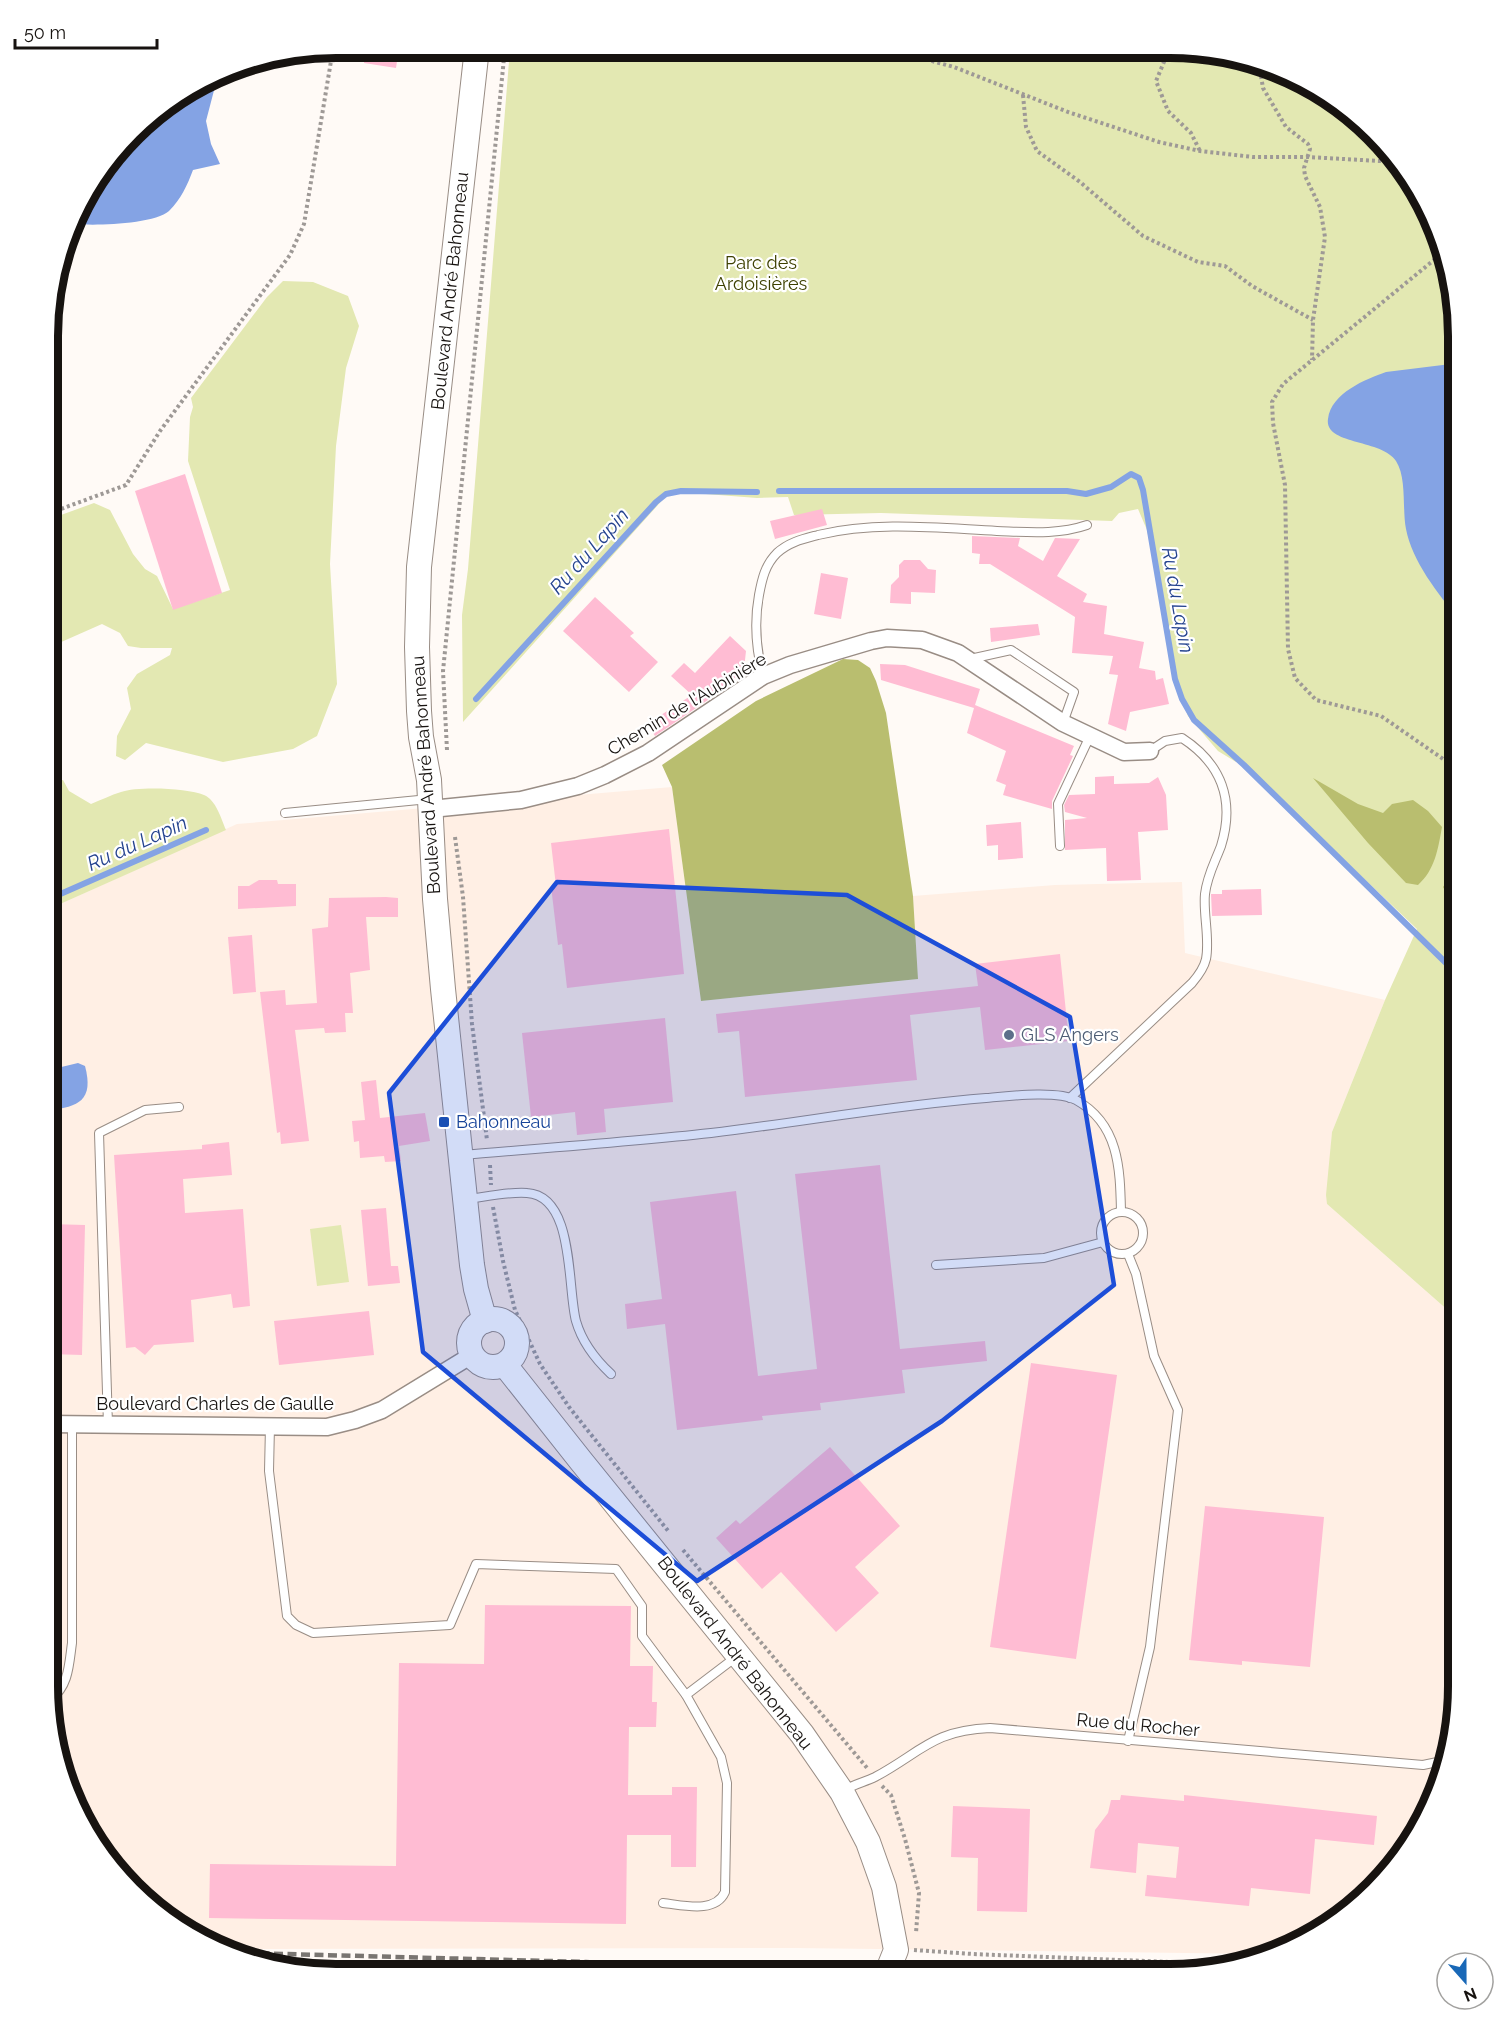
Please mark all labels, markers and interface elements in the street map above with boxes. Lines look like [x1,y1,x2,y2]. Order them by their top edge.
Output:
scale bar [15,12,158,50]
text: 50 m [24,22,66,43]
street label: Boulevard André Bahonneau [427,171,472,411]
park label: Parc des Ardoisières [715,252,808,294]
water label: Ru du Lapin [544,503,634,599]
water label: Ru du Lapin [1157,545,1199,655]
street label: Chemin de l'Aubinière [604,648,770,759]
street label: Boulevard André Bahonneau [407,655,444,895]
water label: Ru du Lapin [83,810,191,876]
place label: GLS Angers [1021,1024,1119,1045]
marker: GLS Angers [1002,1028,1016,1042]
place label: Bahonneau [456,1111,551,1132]
marker: Bahonneau [437,1115,451,1129]
street label: Boulevard Charles de Gaulle [96,1393,334,1414]
street label: Boulevard André Bahonneau [653,1552,817,1753]
street label: Rue du Rocher [1076,1709,1201,1740]
north arrow [1435,1951,1495,2011]
text: N [1461,1983,1479,2006]

